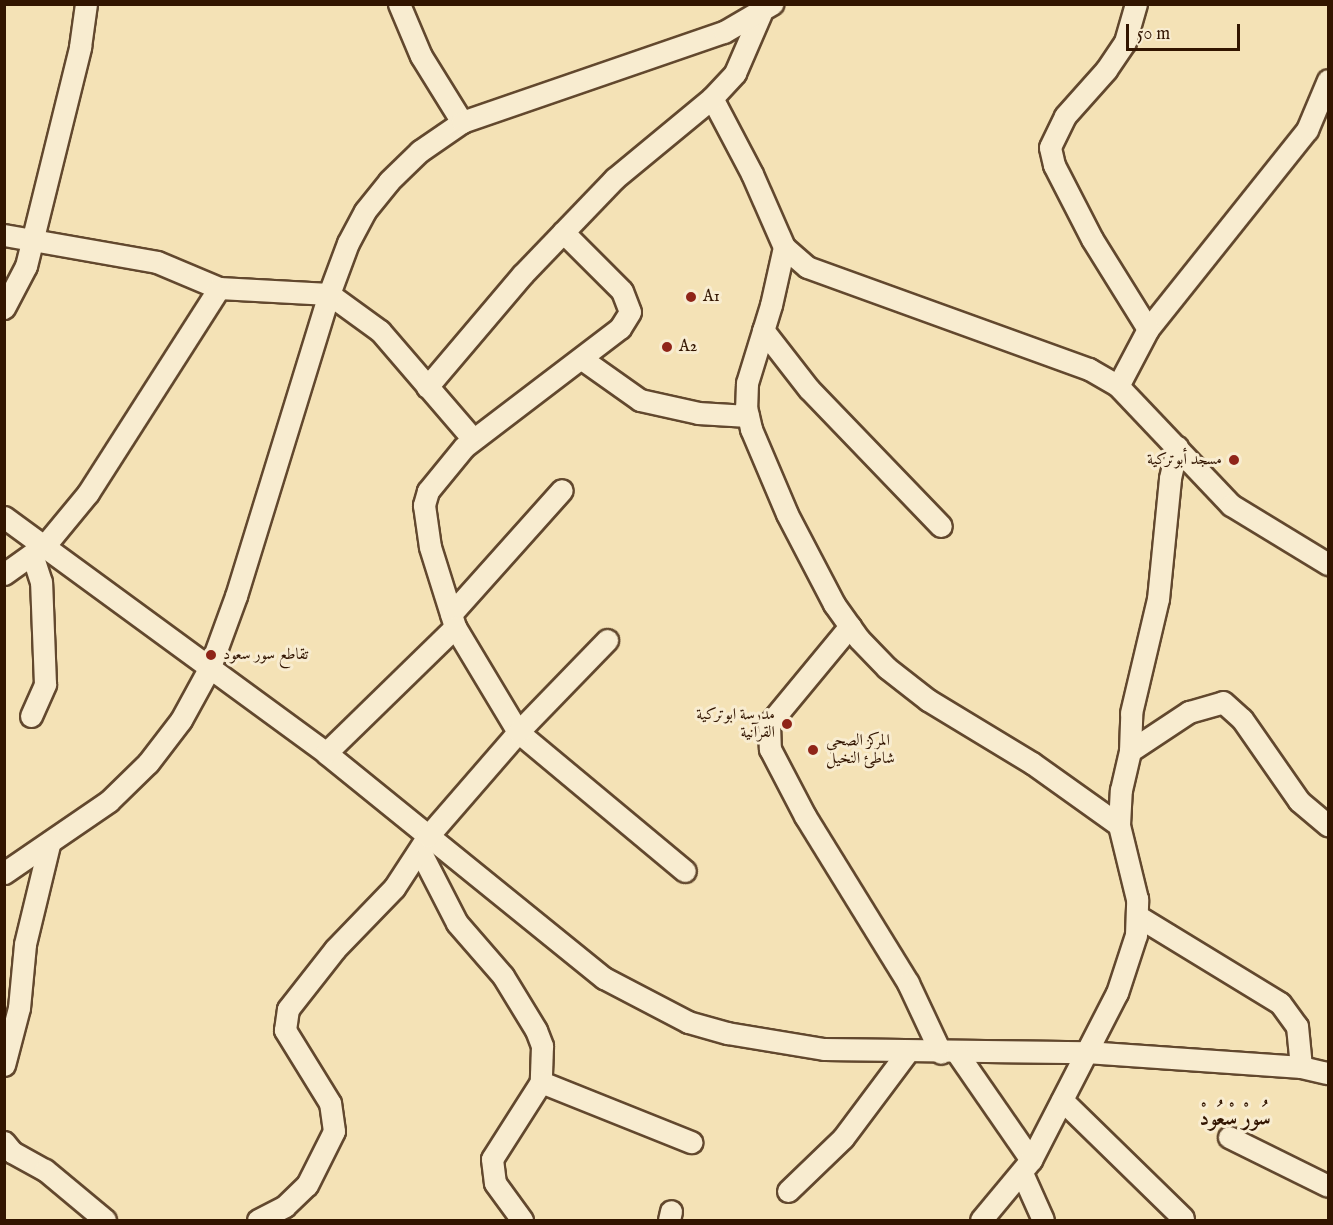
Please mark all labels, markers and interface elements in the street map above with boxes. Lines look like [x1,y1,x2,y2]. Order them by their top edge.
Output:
scale bar [1129,12,1243,50]
text: 50 m [1137,23,1170,46]
place label: A1 [703,287,720,307]
marker: A1 [684,290,698,304]
place label: A2 [679,337,697,357]
marker: A2 [660,340,674,354]
place label: مسجد أبوتركية [1147,450,1222,470]
marker: مسجد أبوتركية [1227,453,1241,467]
place label: تقاطع سور سعود [223,645,308,665]
marker: تقاطع سور سعود [204,648,218,662]
place label: مدرسة ابوتركية القرآنية [696,705,775,743]
marker: مدرسة ابوتركية القرآنية [780,717,794,731]
place label: المركز الصحي شاطئ النخيل [826,731,895,769]
marker: المركز الصحي شاطئ النخيل [804,741,822,759]
district label: سُورْ سْعُودْ [1199,1107,1271,1133]

